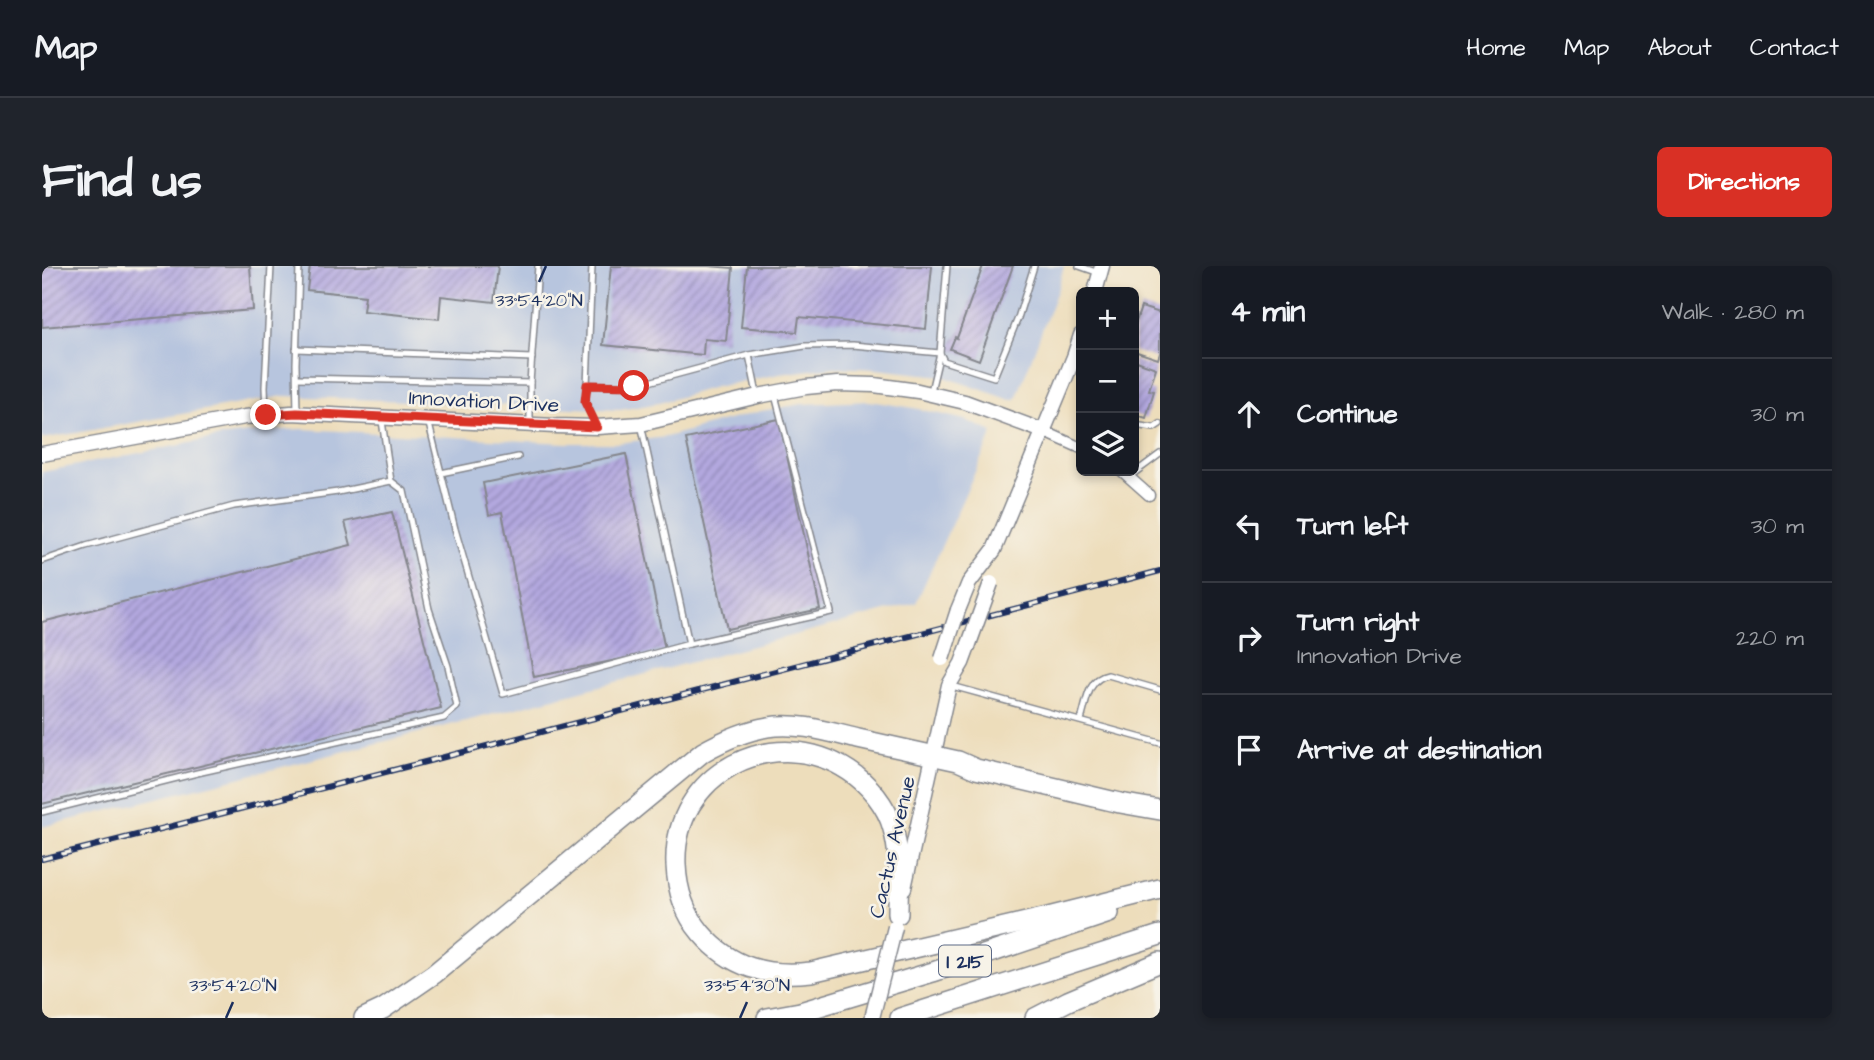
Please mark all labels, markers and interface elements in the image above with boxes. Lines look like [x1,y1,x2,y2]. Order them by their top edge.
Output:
text: Map [35,25,97,71]
text: Home [1466,31,1526,65]
text: Map [1564,31,1609,65]
text: About [1647,31,1712,65]
text: Contact [1750,31,1839,65]
button: Directions [1657,147,1832,217]
text: Find us [42,148,202,216]
map controls [1076,287,1139,476]
button: + [1076,287,1139,350]
text: 33°54'20"N [495,288,583,313]
text: 4 min [1230,291,1305,333]
text: Walk · 280 m [1662,296,1804,328]
button: − [1076,350,1139,413]
route start [618,370,649,401]
street label: Innovation Drive [408,383,560,420]
icon: ahead [1230,395,1268,433]
text: Continue [1297,396,1398,432]
text: 30 m [1751,398,1804,430]
route end [250,399,281,430]
button: layers [1076,413,1139,476]
icon: left [1230,507,1268,545]
text: Turn left [1297,508,1408,544]
text: 30 m [1751,510,1804,542]
text: Turn right [1297,604,1419,640]
icon: right [1230,619,1268,657]
text: 220 m [1736,622,1804,654]
text: Innovation Drive [1297,640,1462,672]
icon: arrive [1230,731,1268,769]
text: Arrive at destination [1297,732,1542,768]
street label: Cactus Avenue [862,773,923,921]
road number: I 215 [939,946,991,976]
text: 33°54'20"N [189,973,277,998]
text: 33°54'30"N [704,973,790,998]

